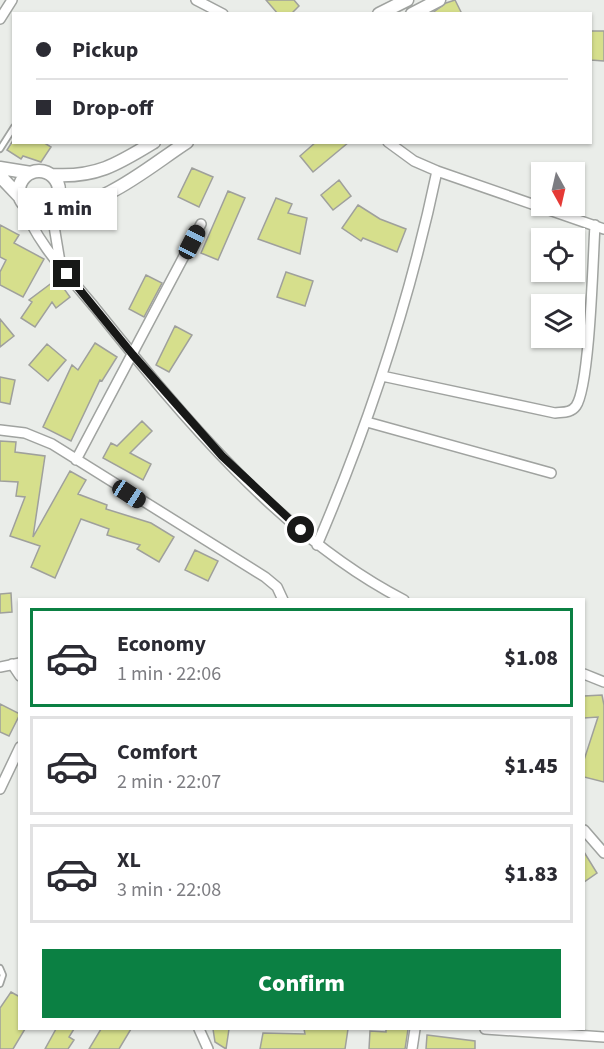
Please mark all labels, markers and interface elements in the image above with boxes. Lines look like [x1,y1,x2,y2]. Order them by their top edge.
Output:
text: Pickup [72,34,138,66]
text: Drop-off [72,92,153,124]
north arrow [531,162,585,216]
map controls [531,162,585,348]
callout: 1 min [17,187,116,229]
text: 1 min [43,195,92,223]
car [176,222,208,262]
button: locate [531,228,585,282]
route end [53,260,80,287]
button: layers [531,294,585,348]
car [109,477,149,511]
route start [287,516,314,543]
text: Economy [117,628,206,660]
icon: car [45,631,99,685]
text: $1.08 [504,642,558,674]
text: 1 min · 22:06 [117,660,221,688]
text: Comfort [117,736,198,768]
icon: car [45,739,99,793]
text: $1.45 [504,750,558,782]
text: 2 min · 22:07 [117,768,221,796]
text: XL [117,844,141,876]
icon: car [45,847,99,901]
text: $1.83 [504,858,558,890]
text: 3 min · 22:08 [117,876,221,904]
button: Confirm [42,949,561,1018]

